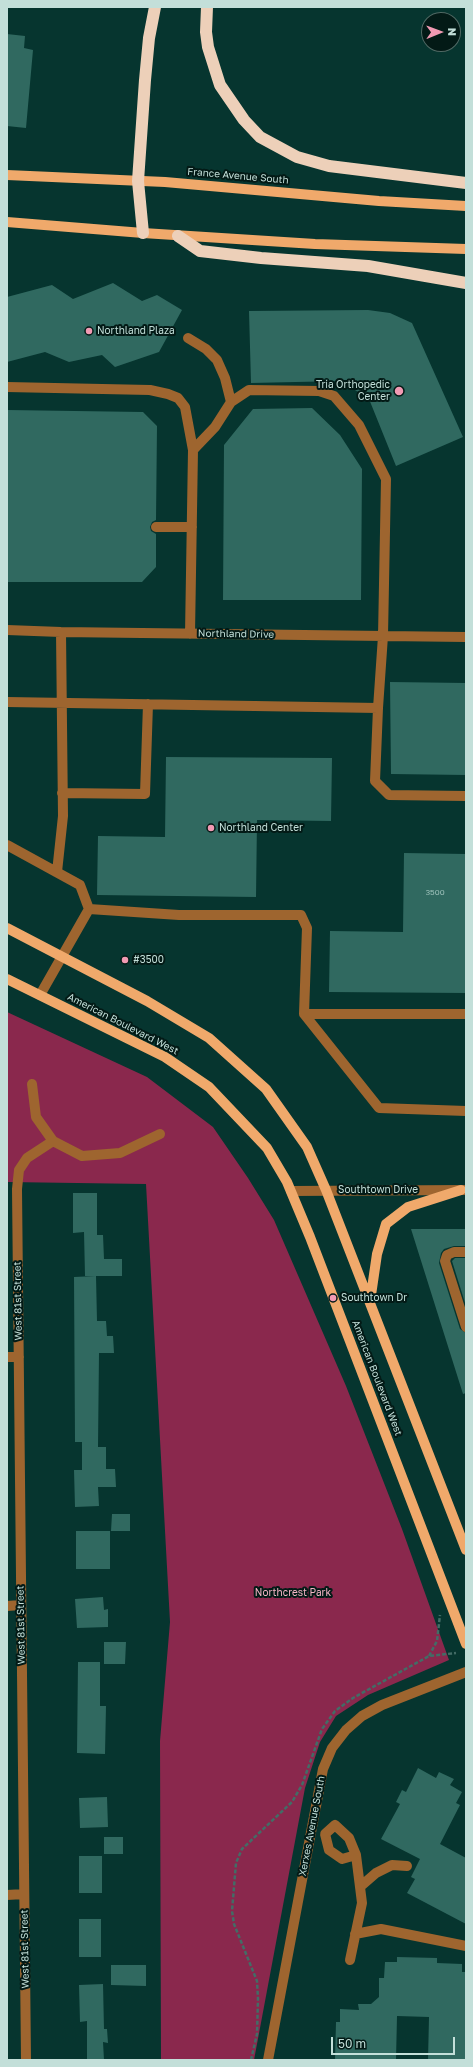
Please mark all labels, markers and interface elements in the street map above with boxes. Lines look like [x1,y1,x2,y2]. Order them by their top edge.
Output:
north arrow [421,12,461,52]
text: N [446,27,459,36]
street label: France Avenue South [187,166,289,186]
place label: Northland Plaza [97,325,175,337]
marker: Northland Plaza [84,326,94,336]
place label: Tria Orthopedic Center [316,379,390,402]
marker: Tria Orthopedic Center [393,385,405,397]
street label: Northland Drive [198,627,274,641]
place label: Northland Center [219,822,303,834]
marker: Northland Center [206,823,216,833]
house number: 3500 [425,887,445,897]
place label: #3500 [133,954,164,966]
marker: #3500 [120,955,130,965]
street label: American Boulevard West [66,991,180,1057]
street label: Southtown Drive [338,1184,418,1196]
street label: West 81st Street [11,1261,25,1341]
place label: Southtown Dr [341,1292,407,1304]
marker: Southtown Dr [328,1293,338,1303]
street label: American Boulevard West [349,1319,405,1437]
street label: West 81st Street [14,1585,28,1665]
park label: Northcrest Park [255,1587,331,1599]
street label: Xerxes Avenue South [296,1775,328,1877]
street label: West 81st Street [18,1909,32,1989]
scale bar [333,2029,457,2055]
text: 50 m [338,2036,366,2051]

